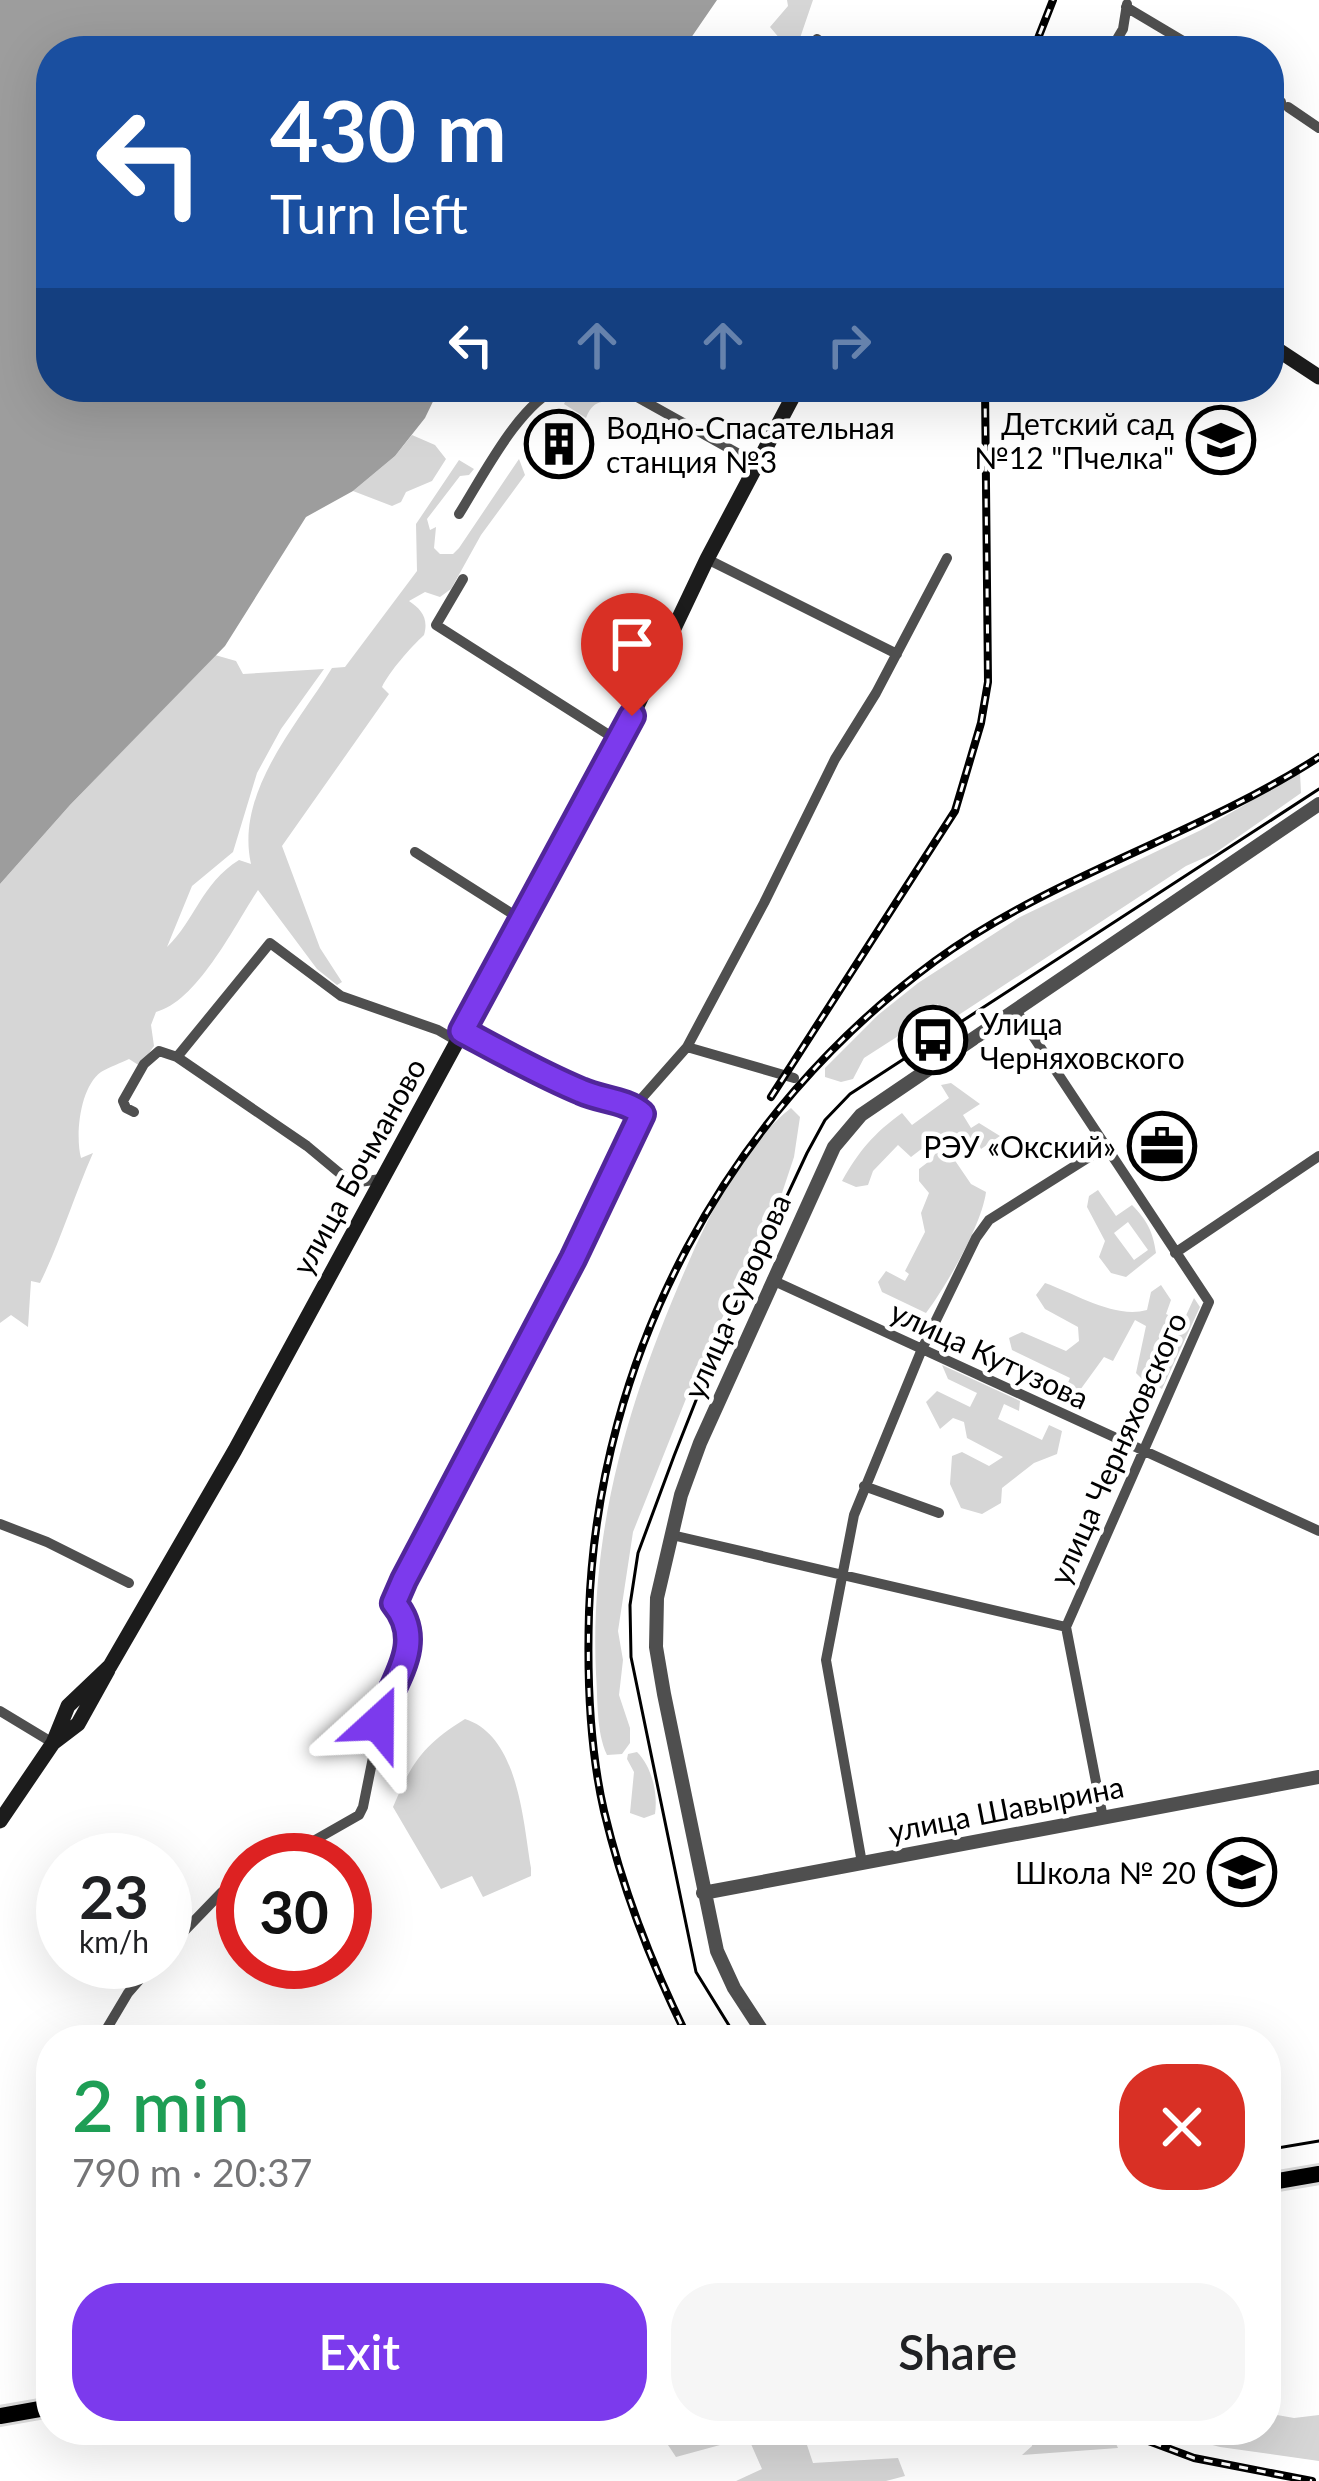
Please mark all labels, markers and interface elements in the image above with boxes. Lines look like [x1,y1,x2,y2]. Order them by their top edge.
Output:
text: 430 m [270,79,507,180]
icon: left [72,84,228,240]
text: Turn left [270,181,468,246]
icon: left [438,312,504,378]
icon: ahead [564,312,630,378]
icon: ahead [690,312,756,378]
icon: right [816,312,882,378]
place label: Детский сад №12 "Пчелка" [974,405,1174,475]
school or university icon: Детский сад №12 "Пчелка" [1186,405,1256,475]
building icon: Водно-Спасательная станция №3 [524,409,594,479]
place label: Водно-Спасательная станция №3 [606,409,895,479]
pin [581,593,683,716]
icon: arrive [599,611,665,677]
bus stop icon: Улица Черняховского [898,1005,968,1075]
place label: Улица Черняховского [980,1005,1185,1075]
street label: улица Бочманово [283,1051,433,1281]
office icon: РЭУ «Окский» [1127,1111,1197,1181]
place label: РЭУ «Окский» [923,1128,1116,1164]
street label: улица Суворова [675,1188,797,1404]
street label: улица Кутузова [885,1292,1095,1416]
street label: улица Черняховского [1041,1306,1193,1590]
position arrow [315,1660,441,1786]
street label: улица Шавырина [885,1768,1127,1848]
speed limit sign: 30 [216,1833,372,1989]
school or university icon: Школа № 20 [1207,1837,1277,1907]
place label: Школа № 20 [1015,1854,1196,1890]
text: 23 [79,1860,149,1932]
text: km/h [79,1923,149,1959]
text: 2 min [72,2061,250,2147]
button: close [1119,2064,1245,2190]
text: 790 m · 20:37 [72,2149,312,2195]
button: Exit [72,2283,647,2421]
button: Share [671,2283,1245,2421]

